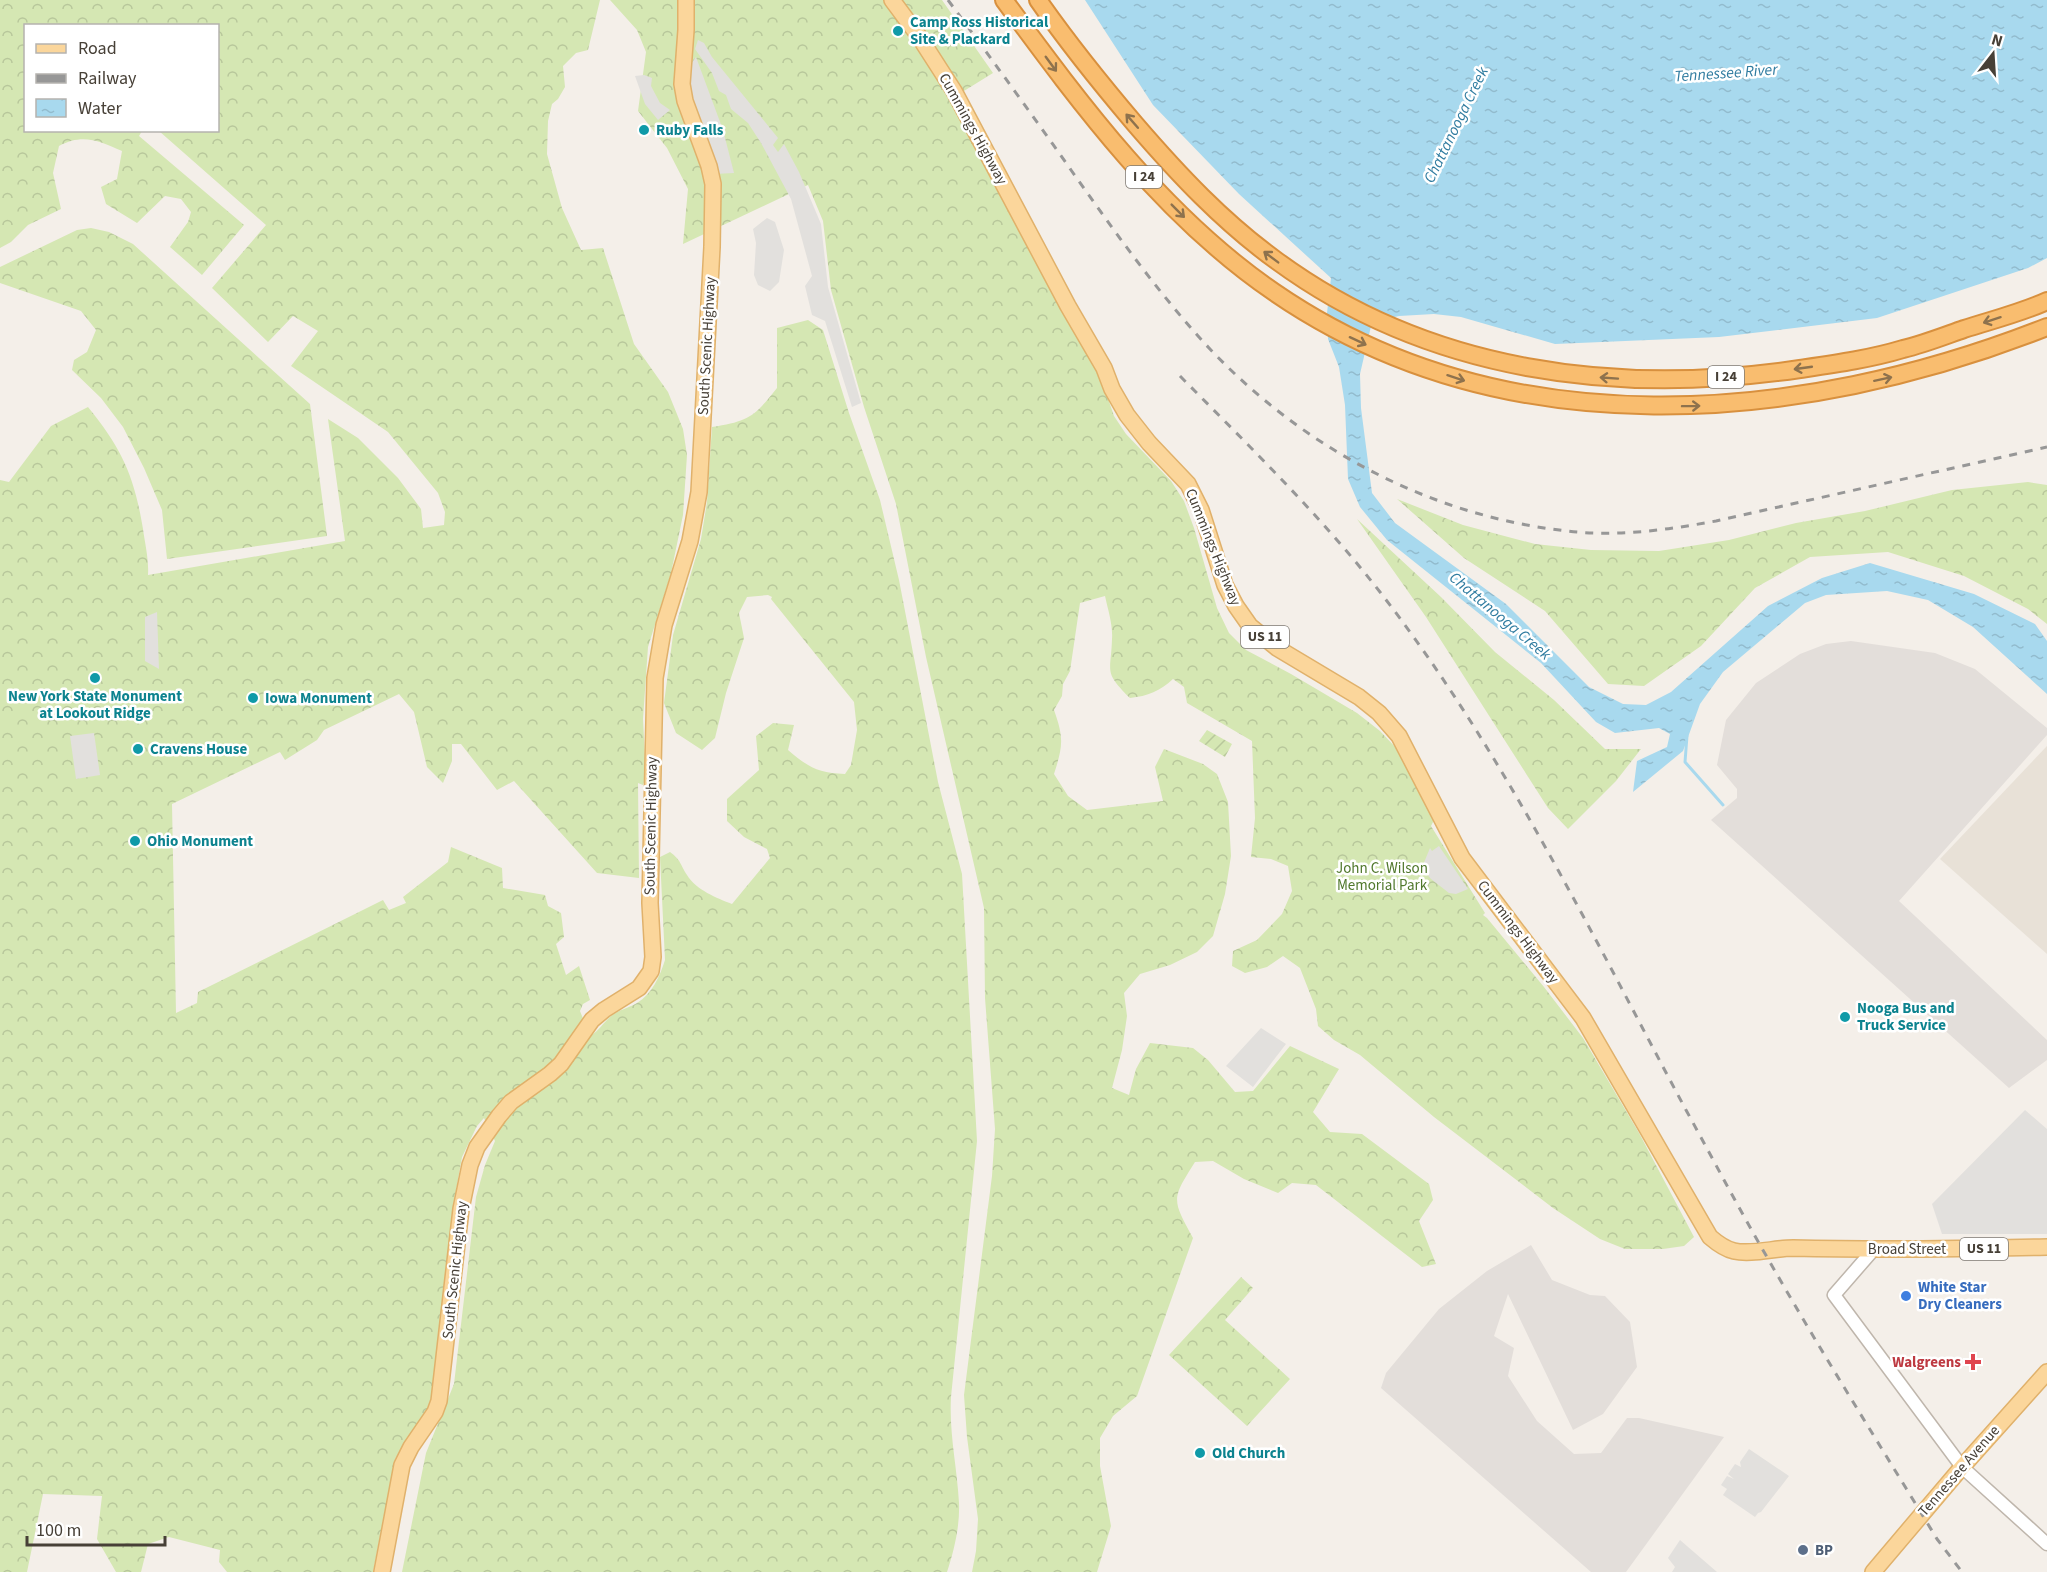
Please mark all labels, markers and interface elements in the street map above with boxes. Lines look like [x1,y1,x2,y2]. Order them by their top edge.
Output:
place label: Camp Ross Historical Site & Plackard [910,12,1049,50]
legend [24,24,219,132]
marker: Camp Ross Historical Site & Plackard [891,24,905,38]
north arrow [1963,24,2023,84]
text: N [1989,29,2005,53]
text: Road [78,36,117,61]
one-way arrow [1045,55,1057,71]
water label: Tennessee River [1674,58,1780,88]
water label: Chattanooga Creek [1418,63,1494,187]
text: Railway [78,66,137,91]
street label: Cummings Highway [934,69,1012,189]
text: Water [78,96,122,121]
one-way arrow [1126,113,1139,129]
place label: Ruby Falls [656,120,724,141]
marker: Ruby Falls [637,123,651,137]
road number: I 24 [1126,166,1162,188]
one-way arrow [1171,204,1186,219]
one-way arrow [1264,250,1280,263]
street label: South Scenic Highway [693,276,721,416]
one-way arrow [1983,316,2002,327]
one-way arrow [1349,335,1367,347]
one-way arrow [1794,363,1814,374]
road number: I 24 [1708,366,1744,388]
one-way arrow [1600,372,1619,383]
one-way arrow [1446,373,1465,384]
one-way arrow [1873,373,1893,384]
one-way arrow [1680,400,1700,411]
street label: Cummings Highway [1180,485,1246,609]
water label: Chattanooga Creek [1444,567,1556,665]
road number: US 11 [1241,626,1289,648]
marker: New York State Monument at Lookout Ridge [88,671,102,685]
place label: New York State Monument at Lookout Ridge [8,686,182,724]
place label: Iowa Monument [265,688,372,709]
marker: Iowa Monument [246,691,260,705]
place label: Cravens House [150,739,247,760]
marker: Cravens House [131,742,145,756]
street label: South Scenic Highway [639,757,663,895]
place label: Ohio Monument [147,831,253,852]
marker: Ohio Monument [128,834,142,848]
park label: John C. Wilson Memorial Park [1336,858,1428,896]
street label: Cummings Highway [1472,876,1564,988]
place label: Nooga Bus and Truck Service [1857,998,1955,1036]
marker: Nooga Bus and Truck Service [1838,1010,1852,1024]
street label: South Scenic Highway [437,1200,473,1340]
road number: US 11 [1960,1238,2008,1260]
street label: Broad Street [1868,1239,1946,1260]
place label: White Star Dry Cleaners [1918,1277,2002,1315]
marker: White Star Dry Cleaners [1899,1289,1913,1303]
place label: Walgreens [1892,1352,1961,1373]
marker: Walgreens [1966,1355,1980,1369]
street label: Tennessee Avenue [1913,1421,2005,1521]
place label: Old Church [1212,1443,1285,1464]
marker: Old Church [1193,1446,1207,1460]
scale bar [27,1509,165,1547]
text: 100 m [36,1518,81,1543]
place label: BP [1815,1540,1833,1561]
marker: BP [1796,1543,1810,1557]

